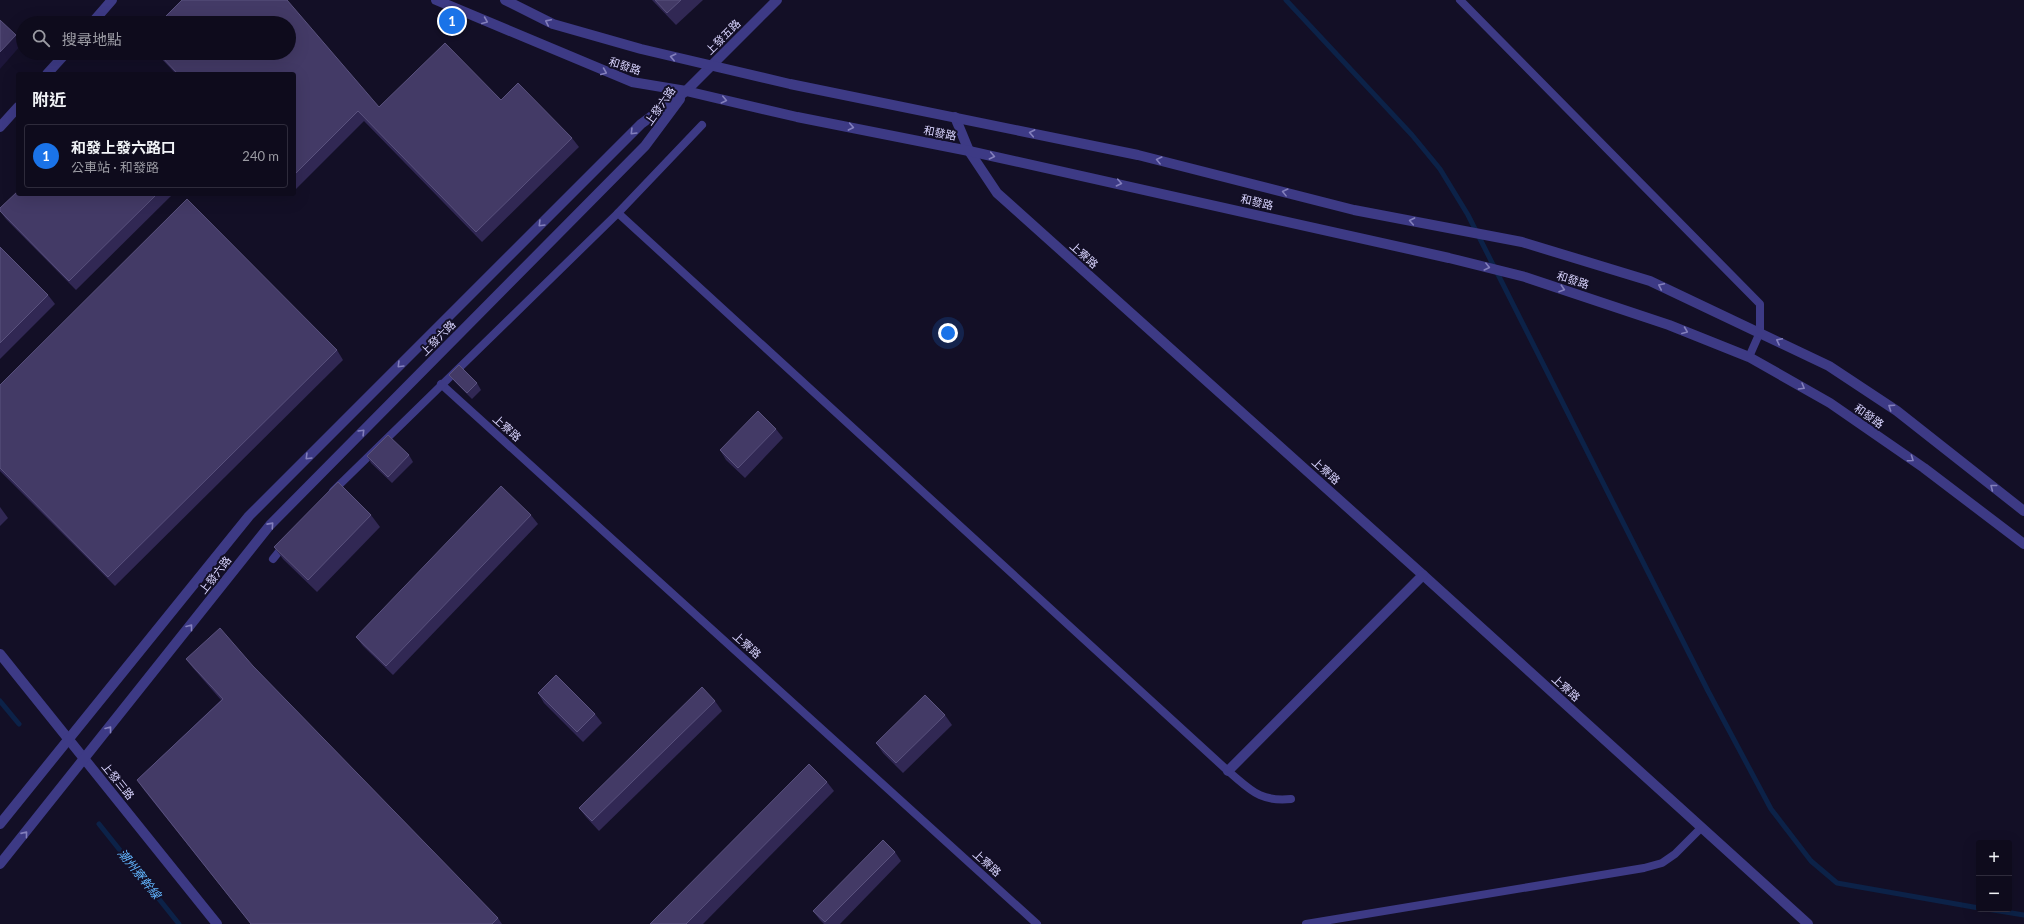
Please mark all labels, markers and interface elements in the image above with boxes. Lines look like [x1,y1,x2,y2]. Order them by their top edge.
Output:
pin: 1 [439,6,465,36]
search box [16,16,296,60]
one-way arrow [480,16,488,24]
street label: 上發五路 [702,16,743,57]
one-way arrow [545,19,552,27]
icon: search [30,27,52,49]
text: 搜尋地點 [62,30,122,48]
one-way arrow [670,53,676,61]
street label: 和發路 [607,54,643,77]
one-way arrow [601,67,608,75]
street label: 上發六路 [642,84,678,127]
text: 附近 [32,89,66,110]
one-way arrow [720,95,727,104]
one-way arrow [847,123,854,131]
street label: 和發路 [923,123,958,142]
one-way arrow [630,127,638,135]
one-way arrow [1029,129,1035,138]
text: 和發上發六路口 [71,138,176,156]
text: 1 [42,148,50,164]
text: 240 m [242,148,279,164]
one-way arrow [989,151,995,159]
one-way arrow [1156,156,1163,165]
text: 公車站 · 和發路 [71,159,159,175]
one-way arrow [1116,179,1122,187]
one-way arrow [1282,188,1289,197]
street label: 和發路 [1240,191,1275,212]
one-way arrow [1408,217,1415,226]
one-way arrow [538,219,546,227]
street label: 上寮路 [1068,239,1101,270]
one-way arrow [1483,263,1490,271]
street label: 和發路 [1555,268,1591,291]
one-way arrow [1658,283,1666,291]
one-way arrow [1559,285,1566,293]
street label: 上發六路 [417,317,458,358]
your location [938,323,958,343]
one-way arrow [1682,327,1689,335]
one-way arrow [1776,338,1783,346]
one-way arrow [397,361,405,368]
one-way arrow [1798,383,1805,390]
street label: 和發路 [1852,401,1887,430]
one-way arrow [1888,405,1895,412]
street label: 上寮路 [491,412,524,443]
one-way arrow [357,429,365,437]
one-way arrow [305,452,313,460]
one-way arrow [1906,454,1913,461]
street label: 上寮路 [1310,455,1343,486]
one-way arrow [1991,485,1998,492]
one-way arrow [266,522,273,530]
street label: 上發六路 [196,553,233,596]
one-way arrow [185,624,192,631]
street label: 上寮路 [731,629,764,660]
street label: 上寮路 [1550,672,1583,703]
one-way arrow [105,726,112,733]
street label: 上發三路 [99,759,137,802]
one-way arrow [20,831,27,839]
map controls [1976,840,2012,912]
button: + [1976,840,2012,876]
water label: 潮州寮幹線 [115,846,165,903]
street label: 上寮路 [971,847,1004,878]
button: − [1976,876,2012,912]

